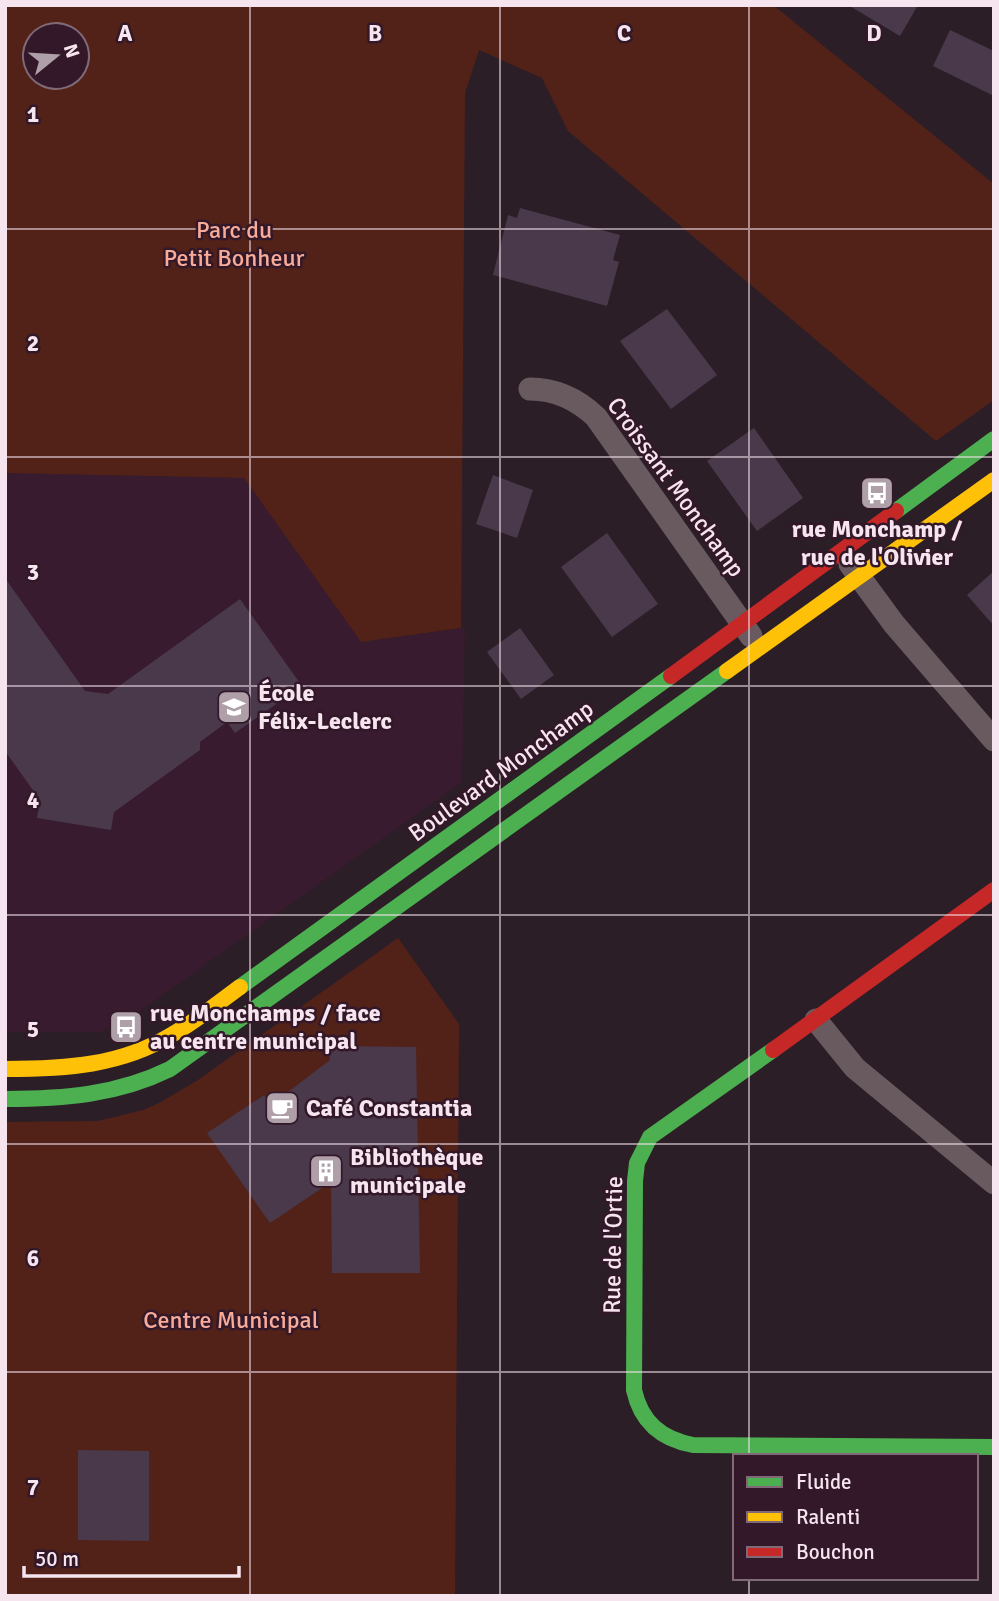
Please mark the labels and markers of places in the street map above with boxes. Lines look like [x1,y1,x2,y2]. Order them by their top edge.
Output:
bus stop icon: rue Monchamp / rue de l'Olivier [858,474,896,512]
place label: rue Monchamp / rue de l'Olivier [792,514,963,572]
place label: École Félix-Leclerc [258,678,392,736]
school or university icon: École Félix-Leclerc [215,688,253,726]
place label: rue Monchamps / face au centre municipal [150,998,381,1056]
bus stop icon: rue Monchamps / face au centre municipal [107,1008,145,1046]
cafe icon: Café Constantia [263,1089,301,1127]
place label: Café Constantia [306,1093,472,1123]
place label: Bibliothèque municipale [350,1142,484,1200]
building icon: Bibliothèque municipale [307,1152,345,1190]

